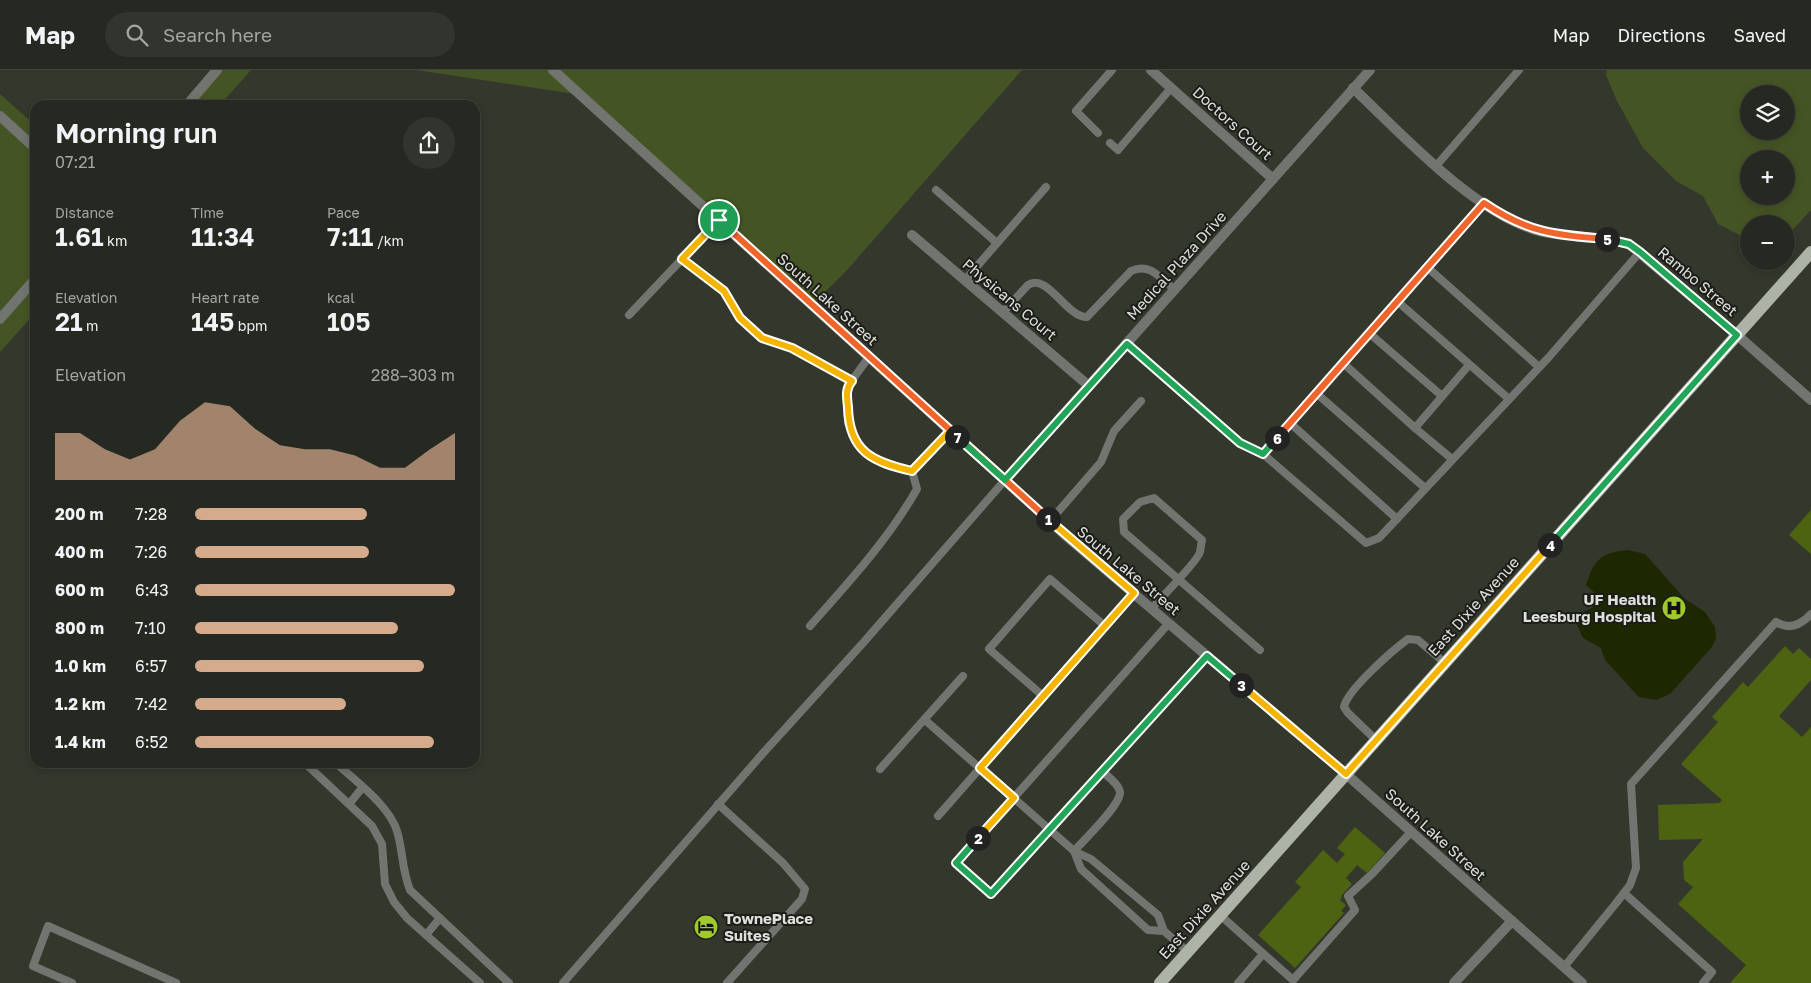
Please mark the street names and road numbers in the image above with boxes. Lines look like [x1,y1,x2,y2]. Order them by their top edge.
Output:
street label: Doctors Court [1190,83,1276,163]
street label: Medical Plaza Drive [1122,207,1230,323]
street label: Rambo Street [1655,243,1741,319]
street label: South Lake Street [774,249,882,349]
street label: Physicans Court [959,254,1061,344]
street label: South Lake Street [1074,522,1184,618]
street label: East Dixie Avenue [1424,552,1522,659]
street label: South Lake Street [1382,784,1490,884]
street label: East Dixie Avenue [1155,855,1253,962]

